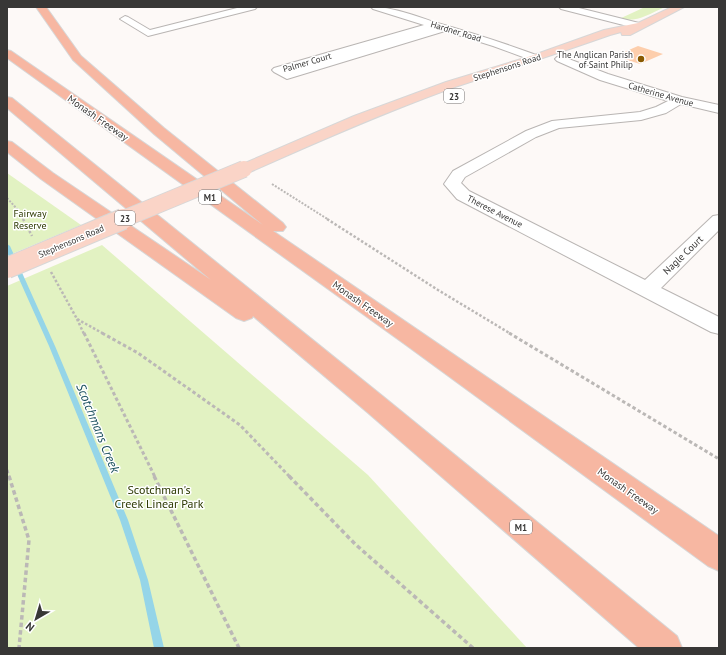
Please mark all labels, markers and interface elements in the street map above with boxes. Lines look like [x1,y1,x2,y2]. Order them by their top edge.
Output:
street label: Hardner Road [429,18,483,44]
place label: The Anglican Parish of Saint Philip [557,49,633,70]
street label: Palmer Court [281,50,333,74]
street label: Stephensons Road [472,51,542,83]
marker: The Anglican Parish of Saint Philip [636,54,646,64]
street label: Catherine Avenue [627,79,695,109]
road number: 23 [444,89,464,103]
street label: Monash Freeway [65,92,131,144]
road number: M1 [199,190,221,204]
street label: Therese Avenue [465,192,525,230]
park label: Fairway Reserve [13,207,47,232]
road number: 23 [115,211,135,225]
street label: Stephensons Road [36,222,106,260]
street label: Nagle Court [660,232,706,277]
street label: Monash Freeway [330,278,396,330]
water label: Scotchmans Creek [72,381,124,476]
street label: Monash Freeway [595,465,661,517]
park label: Scotchman's Creek Linear Park [115,482,204,511]
road number: M1 [510,520,532,534]
north arrow [16,599,56,639]
text: N [23,619,37,635]

